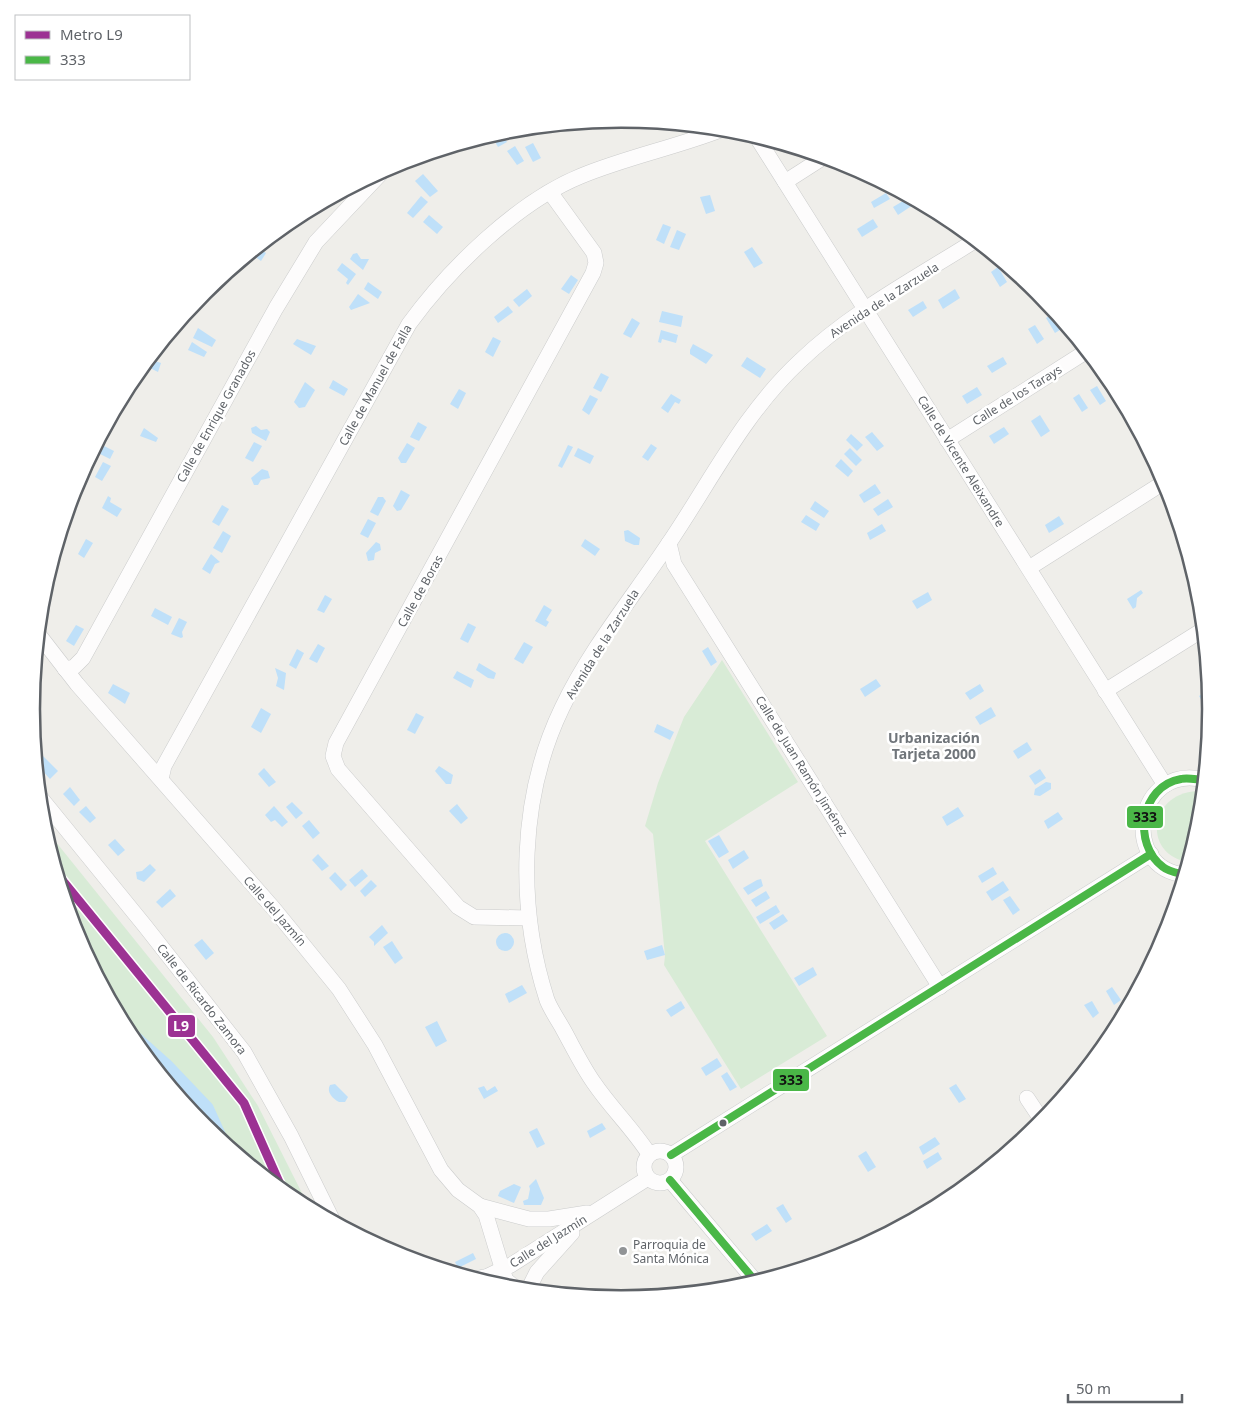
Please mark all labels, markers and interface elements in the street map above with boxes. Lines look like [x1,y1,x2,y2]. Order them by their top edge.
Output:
legend [15,15,190,80]
text: Metro L9 [60,24,123,44]
text: 333 [60,49,86,69]
street label: Avenida de la Zarzuela [826,258,942,342]
street label: Calle de Manuel de Falla [335,321,415,449]
street label: Calle de Enrique Granados [172,346,260,485]
street label: Calle de los Tarays [969,360,1065,429]
street label: Calle de Vicente Aleixandre [913,392,1009,530]
street label: Calle de Boras [393,552,447,630]
street label: Avenida de la Zarzuela [561,586,643,702]
street label: Calle de Juan Ramón Jiménez [752,692,853,840]
district label: Urbanización Tarjeta 2000 [888,728,980,763]
line badge: 333 [1126,805,1164,829]
text: 333 [1133,807,1157,826]
street label: Calle del Jazmín [240,872,310,950]
street label: Calle de Ricardo Zamora [153,940,251,1058]
line badge: L9 [167,1014,196,1038]
text: L9 [173,1016,189,1035]
line badge: 333 [772,1068,810,1092]
text: 333 [779,1070,803,1089]
unlabelled marker [718,1118,728,1128]
street label: Calle del Jazmín [506,1210,590,1272]
place label: Parroquia de Santa Mónica [633,1236,709,1267]
marker: Parroquia de Santa Mónica [617,1245,629,1257]
scale bar [1068,1372,1182,1404]
text: 50 m [1076,1378,1111,1398]

